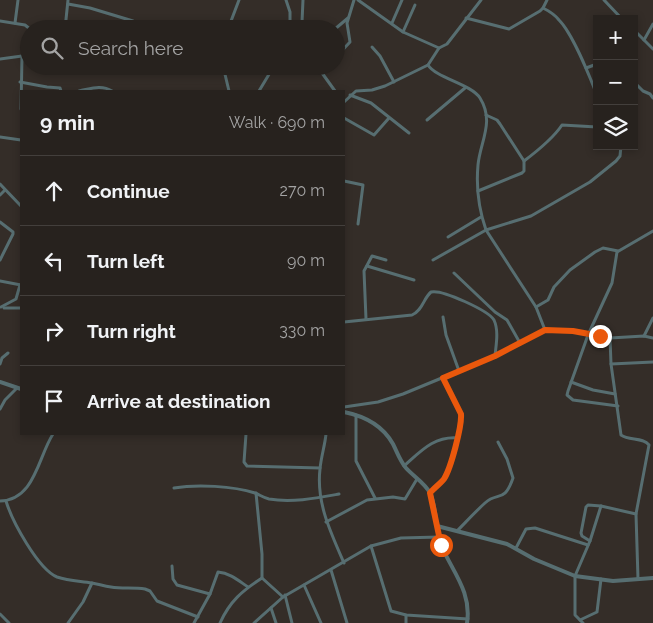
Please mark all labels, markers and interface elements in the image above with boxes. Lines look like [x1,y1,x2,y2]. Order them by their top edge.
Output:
map controls [593,15,638,150]
button: + [593,15,638,60]
search box [20,20,345,75]
icon: search [38,34,66,62]
text: Search here [78,37,184,59]
button: − [593,60,638,105]
button: layers [593,105,638,150]
text: 9 min [40,110,95,135]
text: Walk · 690 m [229,113,325,132]
icon: ahead [40,177,68,205]
text: Continue [87,180,170,202]
text: 270 m [280,181,325,200]
icon: left [40,247,68,275]
text: Turn left [87,250,164,272]
text: 90 m [287,251,325,270]
icon: right [40,317,68,345]
text: Turn right [87,320,176,342]
text: 330 m [279,321,325,340]
route end [589,325,612,348]
icon: arrive [40,387,68,415]
text: Arrive at destination [87,390,271,412]
route start [430,534,453,557]

